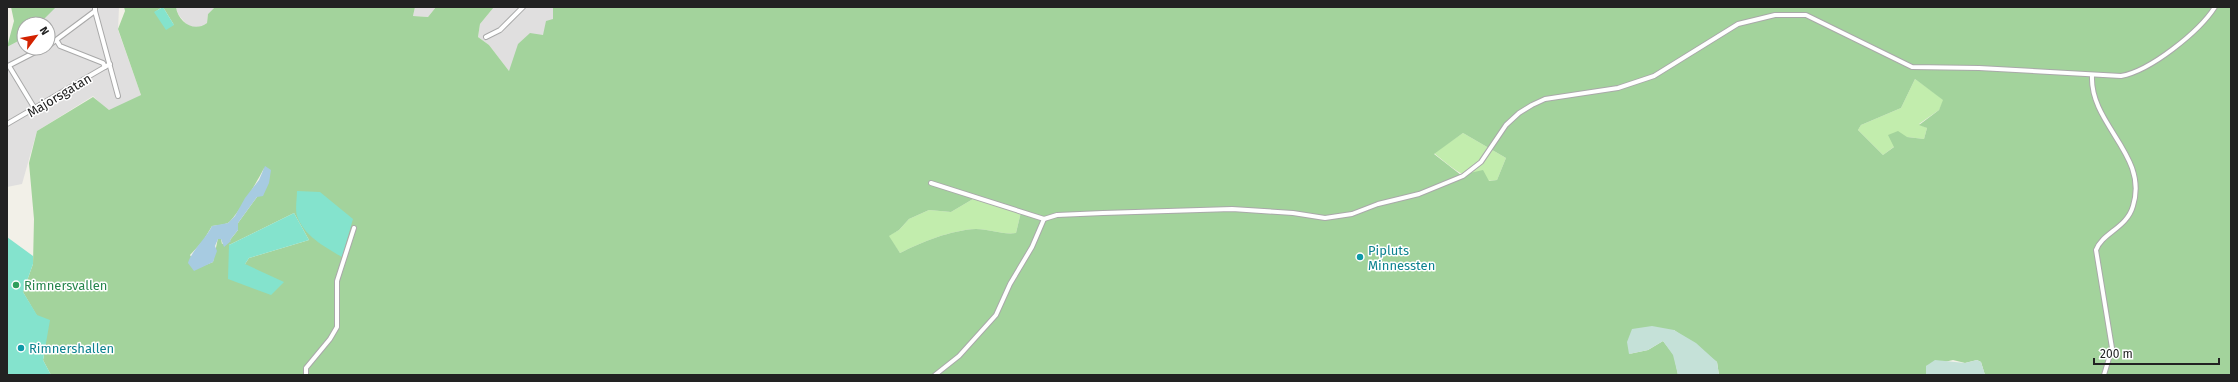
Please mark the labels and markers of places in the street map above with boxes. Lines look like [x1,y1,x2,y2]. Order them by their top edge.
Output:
place label: Pipluts Minnessten [1368,243,1435,273]
marker: Pipluts Minnessten [1355,252,1365,262]
place label: Rimnersvallen [24,278,107,293]
marker: Rimnersvallen [11,280,21,290]
place label: Rimnershallen [29,341,114,356]
marker: Rimnershallen [16,343,26,353]

